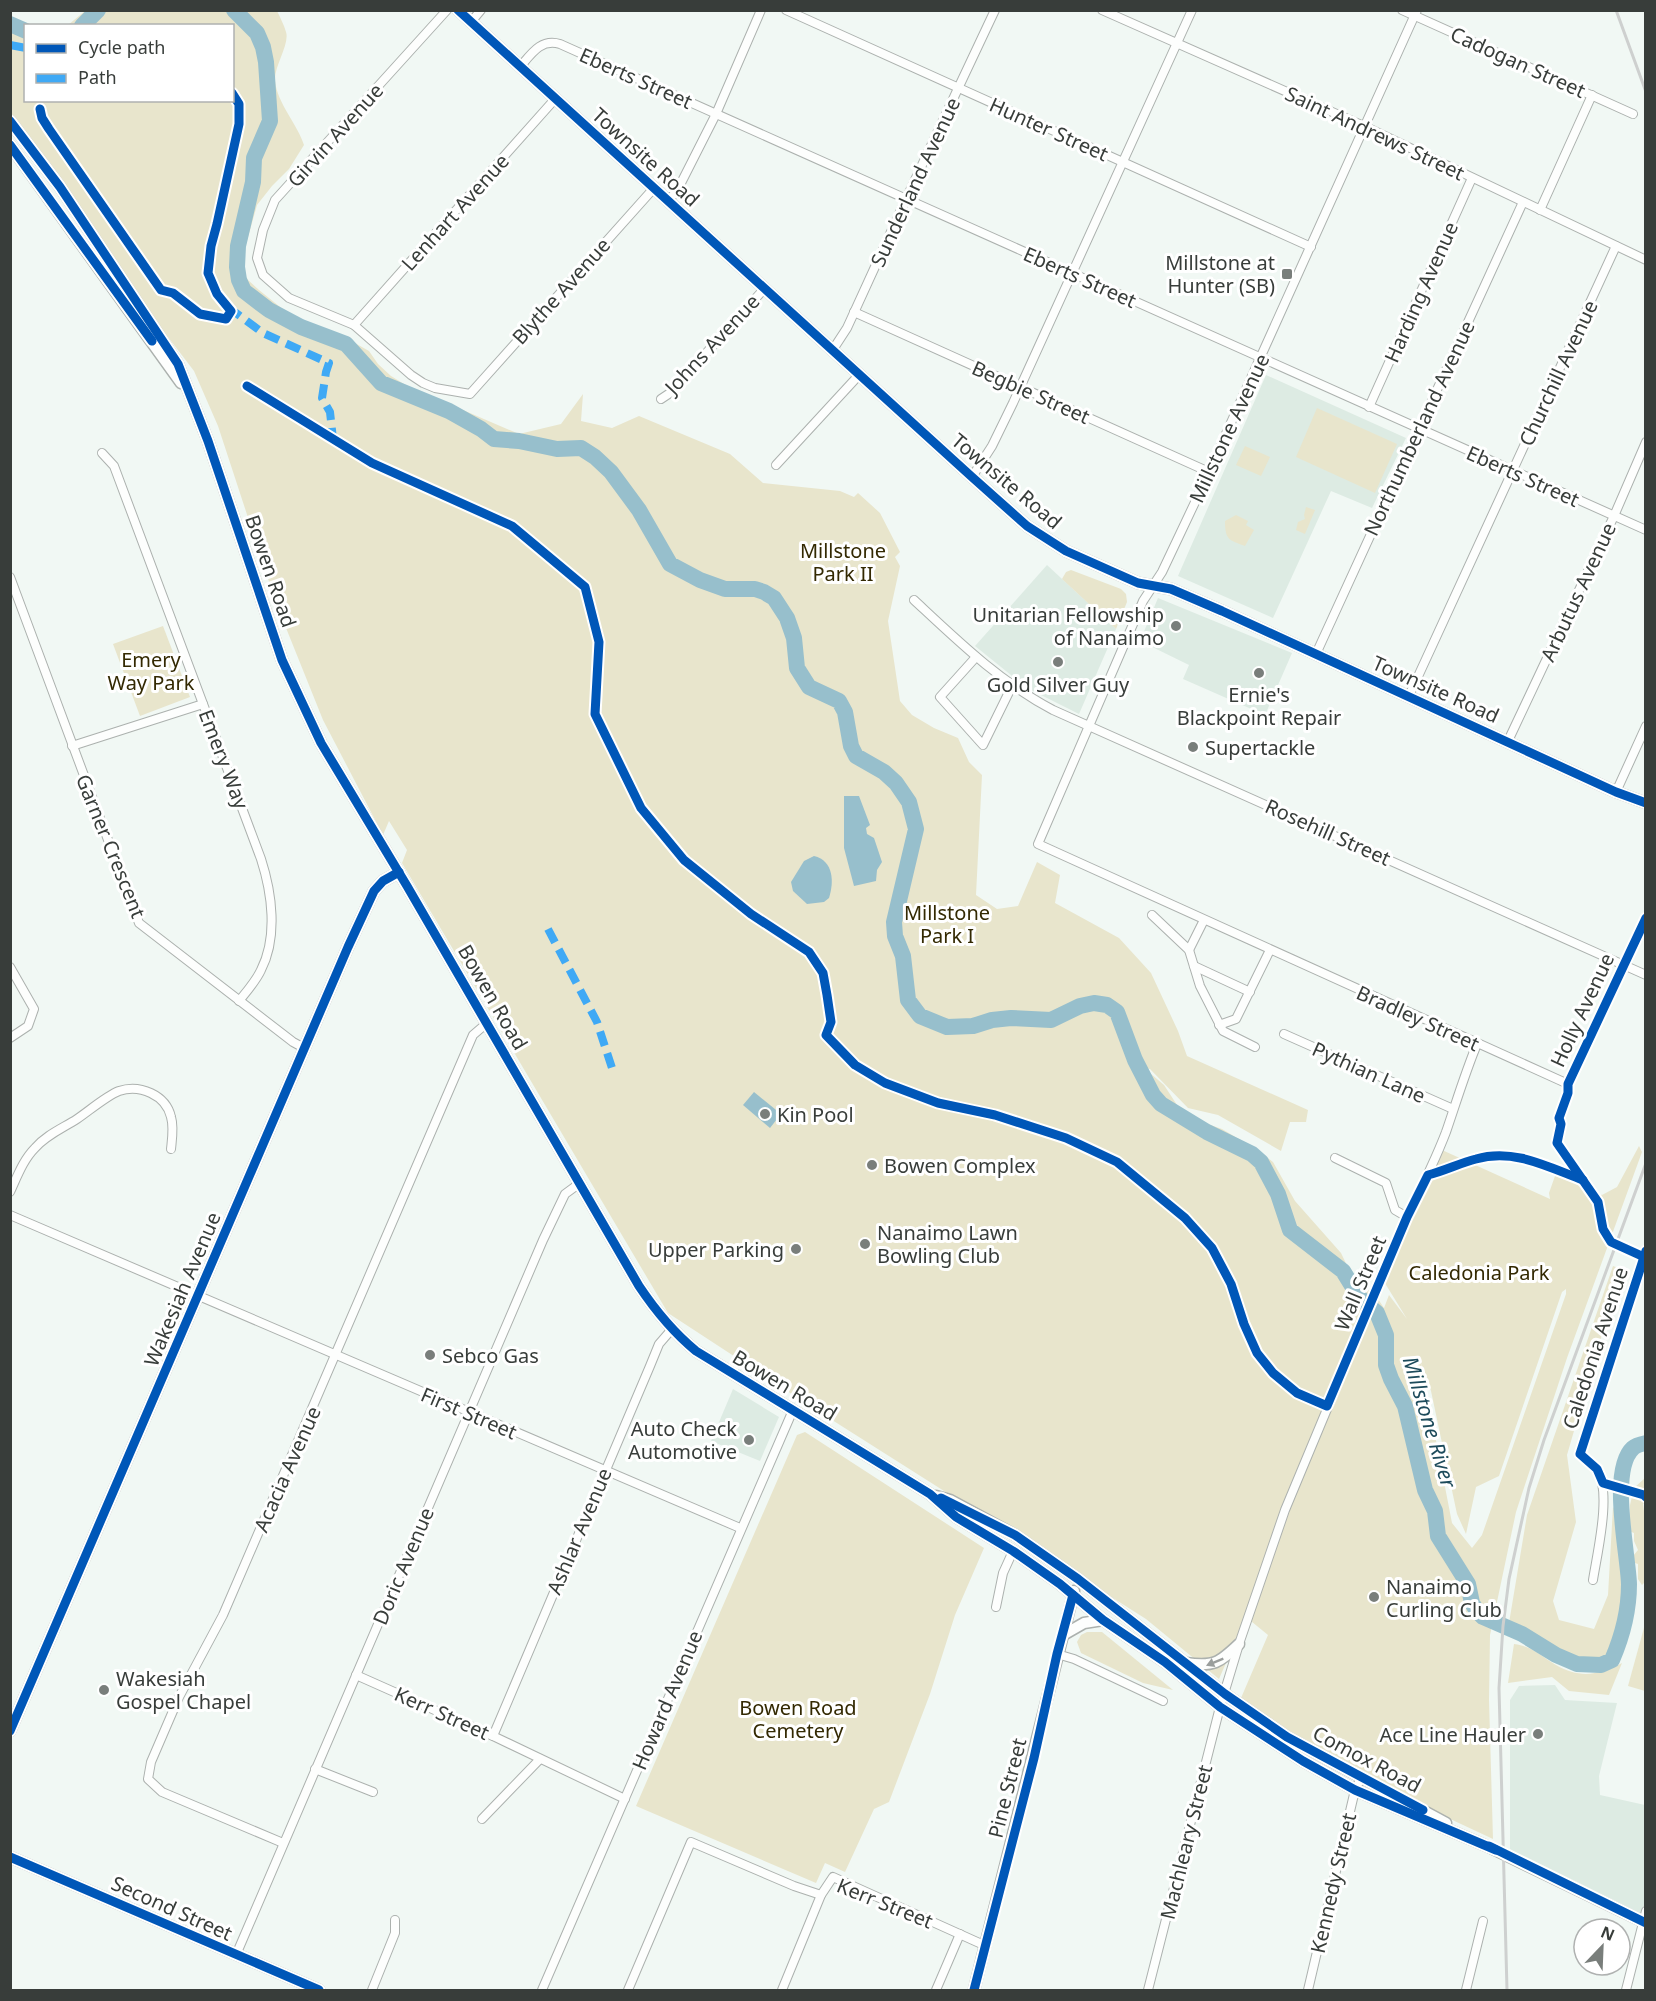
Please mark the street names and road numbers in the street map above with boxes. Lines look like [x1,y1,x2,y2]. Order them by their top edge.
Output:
street label: Cadogan Street [1446,20,1590,104]
street label: Eberts Street [575,41,697,115]
street label: Girvin Avenue [281,77,389,193]
street label: Saint Andrews Street [1281,80,1469,186]
street label: Hunter Street [985,91,1113,167]
street label: Sunderland Avenue [864,93,966,271]
street label: Townsite Road [586,101,706,213]
street label: Lenhart Avenue [395,148,515,276]
street label: Harding Avenue [1378,217,1464,367]
street label: Blythe Avenue [506,232,616,350]
street label: Eberts Street [1019,240,1141,314]
street label: Johns Avenue [657,288,765,401]
street label: Churchill Avenue [1512,296,1604,450]
street label: Northumberland Avenue [1357,316,1481,540]
street label: Millstone Avenue [1183,349,1275,507]
street label: Begbie Street [968,354,1094,430]
street label: Townsite Road [946,427,1068,535]
street label: Eberts Street [1462,439,1584,513]
street label: Bowen Road [239,511,303,631]
street label: Arbutus Avenue [1534,518,1622,666]
street label: Townsite Road [1368,649,1504,729]
street label: Emery Way [193,705,256,813]
street label: Garner Crescent [70,770,152,922]
street label: Rosehill Street [1261,792,1395,872]
street label: Bowen Road [452,939,534,1055]
street label: Holly Avenue [1544,949,1620,1071]
street label: Bradley Street [1352,979,1484,1057]
street label: Pythian Lane [1308,1035,1430,1109]
street label: Wakesiah Avenue [137,1208,227,1370]
street label: Wall Street [1328,1231,1392,1335]
street label: Caledonia Avenue [1556,1264,1634,1432]
street label: Bowen Road [728,1343,842,1427]
street label: First Street [417,1381,521,1445]
street label: Acacia Avenue [247,1402,327,1536]
street label: Ashlar Avenue [540,1464,618,1598]
street label: Doric Avenue [366,1503,440,1629]
street label: Howard Avenue [625,1626,709,1774]
street label: Kerr Street [390,1680,494,1746]
street label: Comox Road [1308,1719,1426,1799]
street label: Pine Street [982,1735,1032,1841]
street label: Machleary Street [1154,1762,1218,1922]
street label: Kennedy Street [1304,1810,1362,1956]
street label: Second Street [107,1869,237,1947]
street label: Kerr Street [833,1872,937,1934]

